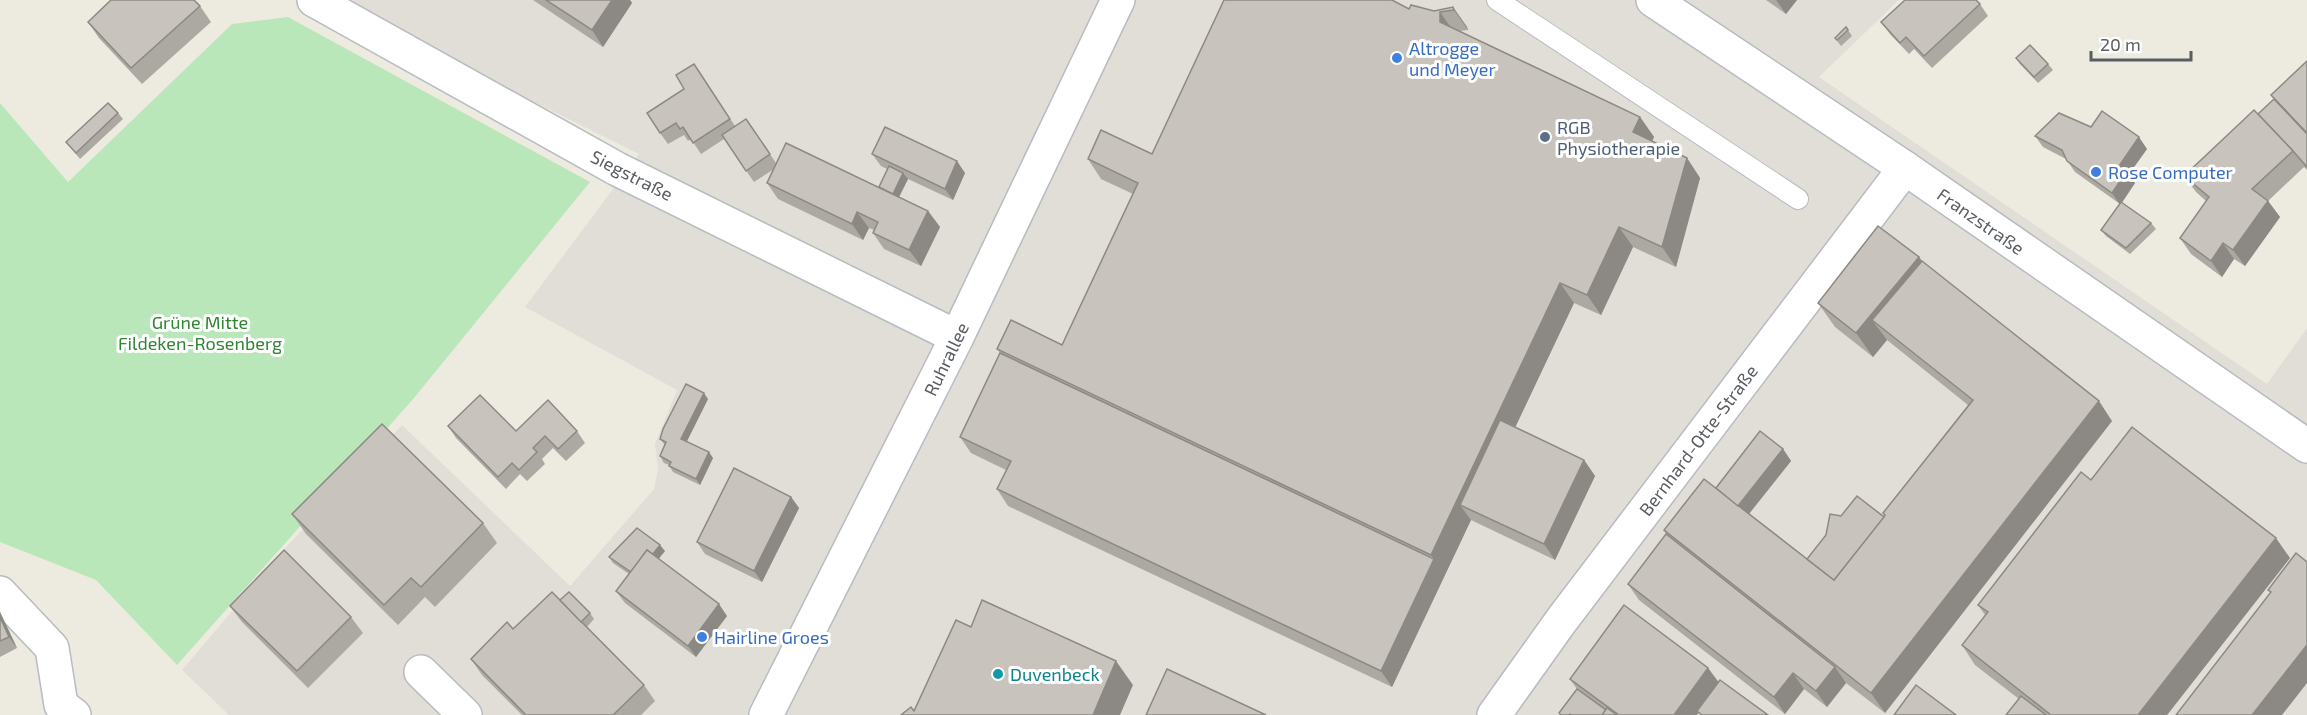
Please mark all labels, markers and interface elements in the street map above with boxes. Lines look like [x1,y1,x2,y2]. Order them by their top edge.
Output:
scale bar [2091,24,2192,62]
text: 20 m [2100,33,2141,55]
place label: Altrogge und Meyer [1409,37,1496,80]
marker: Altrogge und Meyer [1390,51,1404,65]
place label: RGB Physiotherapie [1557,116,1680,159]
marker: RGB Physiotherapie [1538,130,1552,144]
street label: Siegstraße [587,145,677,205]
place label: Rose Computer [2108,161,2233,183]
marker: Rose Computer [2089,165,2103,179]
street label: Franzstraße [1933,183,2029,259]
park label: Grüne Mitte Fildeken-Rosenberg [118,311,282,354]
street label: Ruhrallee [919,319,973,399]
street label: Bernhard-Otte-Straße [1634,360,1762,520]
place label: Hairline Groes [714,626,829,648]
marker: Hairline Groes [695,630,709,644]
place label: Duvenbeck [1010,663,1100,685]
marker: Duvenbeck [991,667,1005,681]

